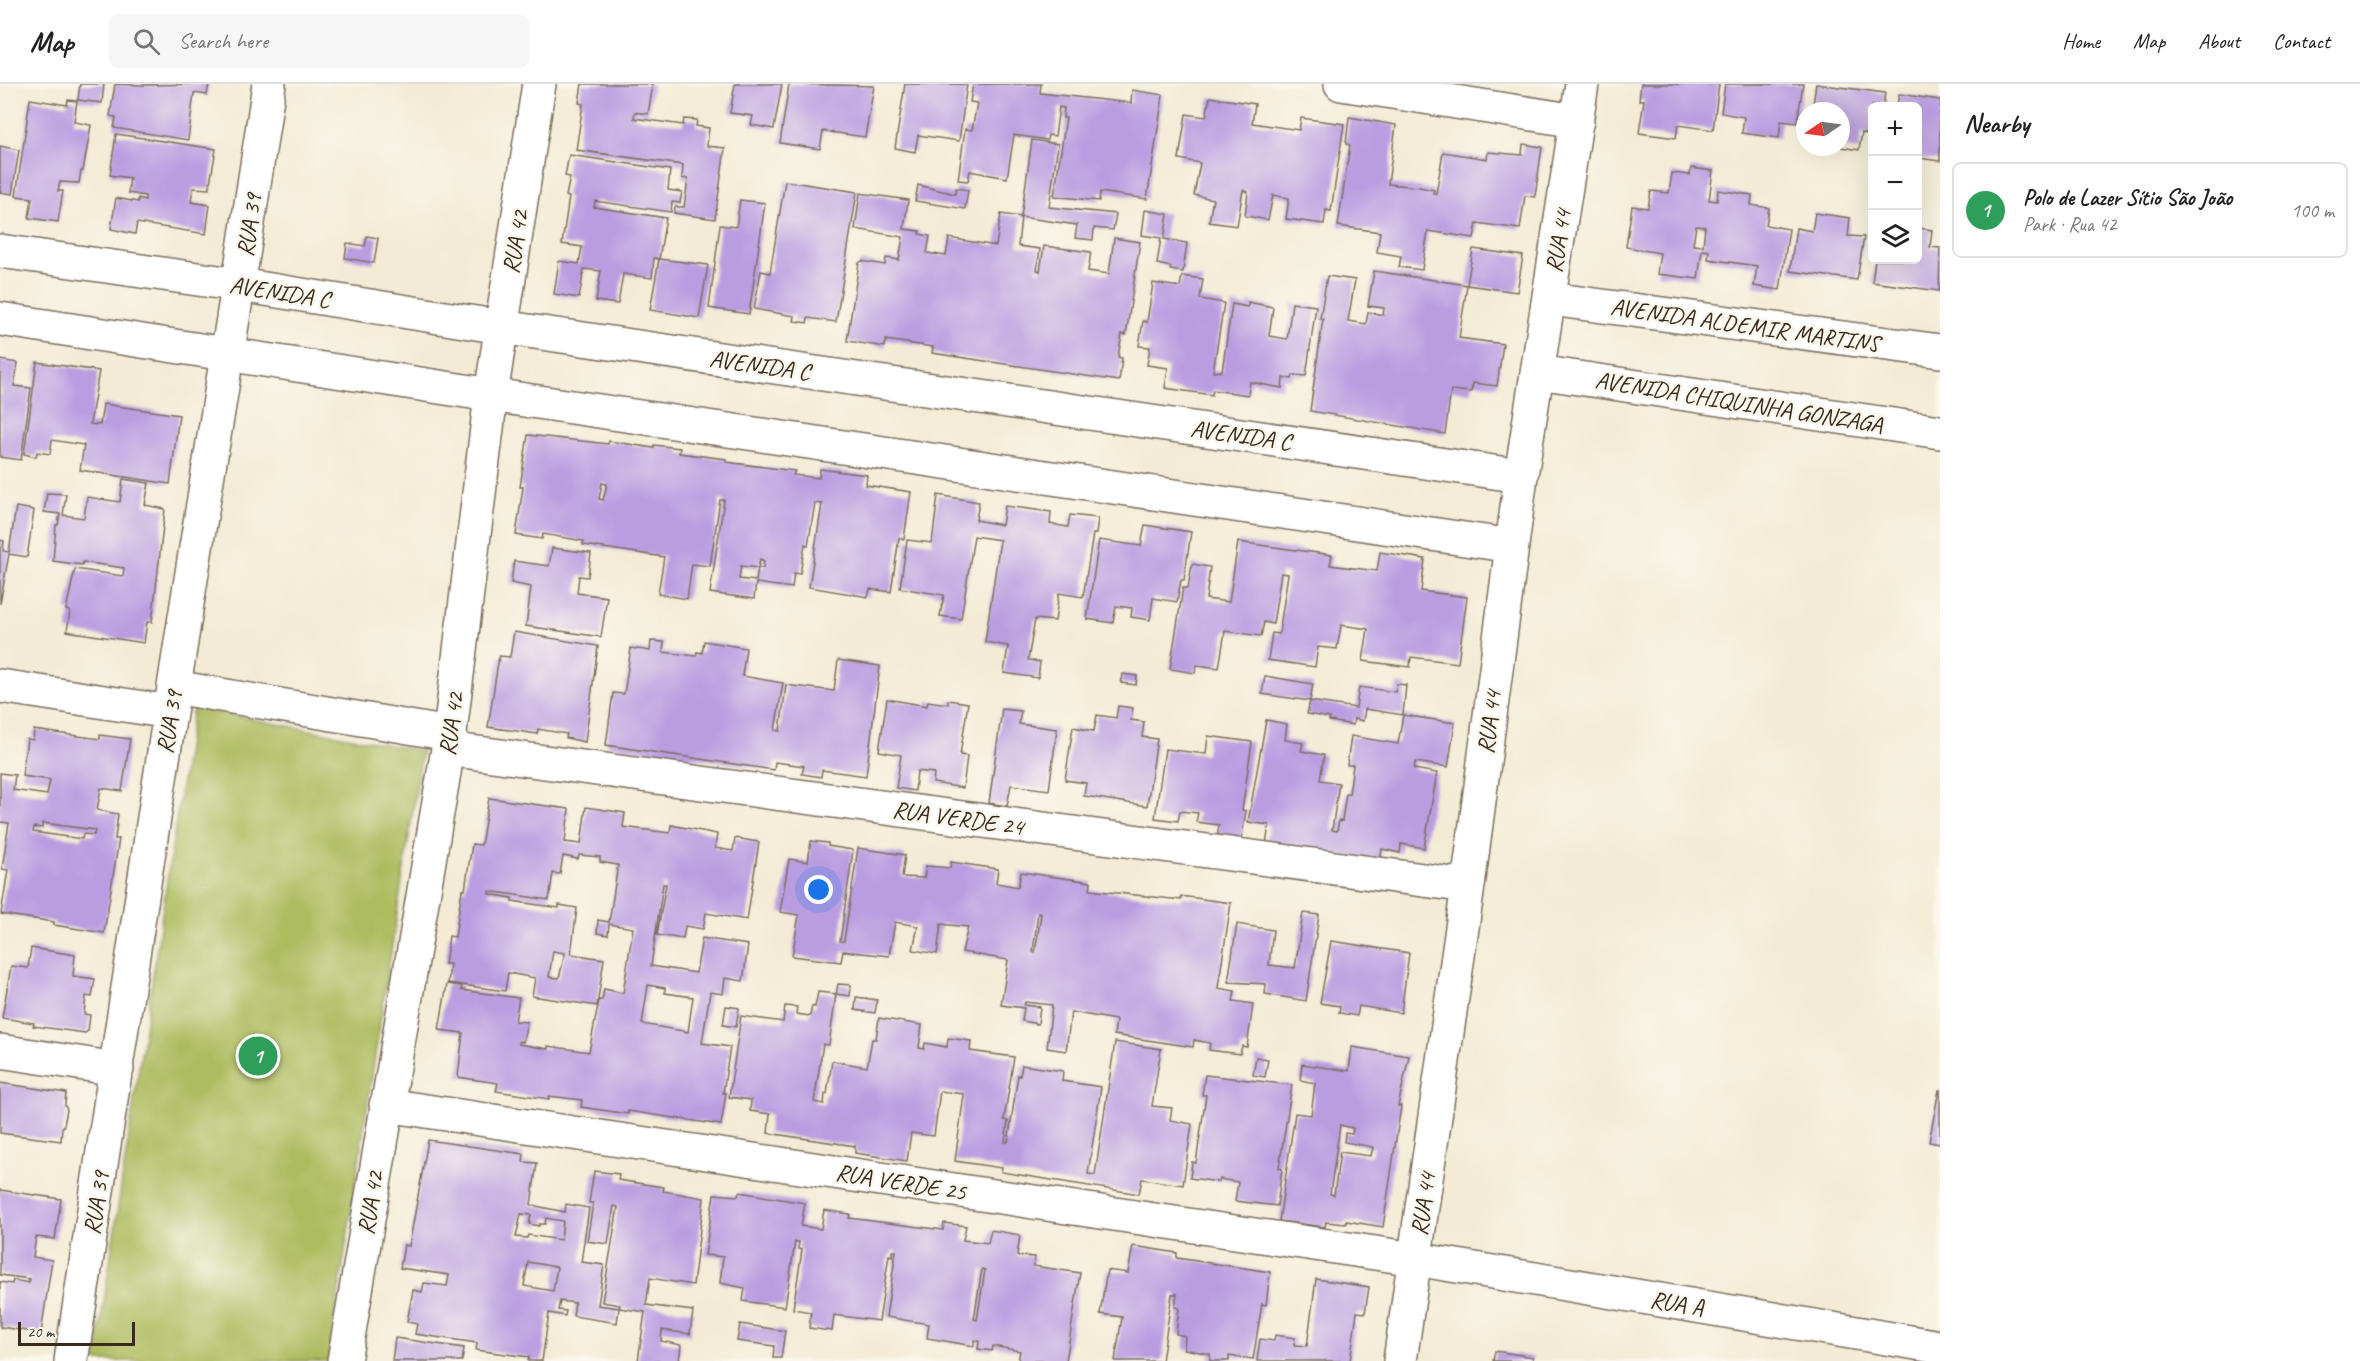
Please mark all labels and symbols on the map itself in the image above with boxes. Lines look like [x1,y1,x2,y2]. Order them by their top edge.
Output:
north arrow [1796,102,1850,156]
street label: RUA 39 [230,189,269,258]
street label: RUA 44 [1538,205,1578,275]
street label: RUA 42 [495,206,535,276]
street label: AVENIDA C [228,269,335,315]
street label: AVENIDA ALDEMIR MARTINS [1609,291,1885,359]
street label: AVENIDA C [708,343,815,387]
street label: AVENIDA CHIQUINHA GONZAGA [1593,364,1886,440]
street label: AVENIDA C [1189,413,1296,457]
street label: RUA 39 [149,686,189,756]
street label: RUA 44 [1470,687,1508,755]
street label: RUA 42 [432,688,471,757]
street label: RUA VERDE 24 [891,794,1027,842]
your location [804,875,833,904]
pin: 1 [238,1034,278,1078]
street label: RUA VERDE 25 [834,1157,970,1207]
street label: RUA 39 [76,1167,116,1237]
street label: RUA 42 [350,1167,390,1237]
street label: RUA 44 [1404,1168,1443,1237]
street label: RUA A [1648,1284,1707,1322]
scale bar [18,1319,135,1346]

